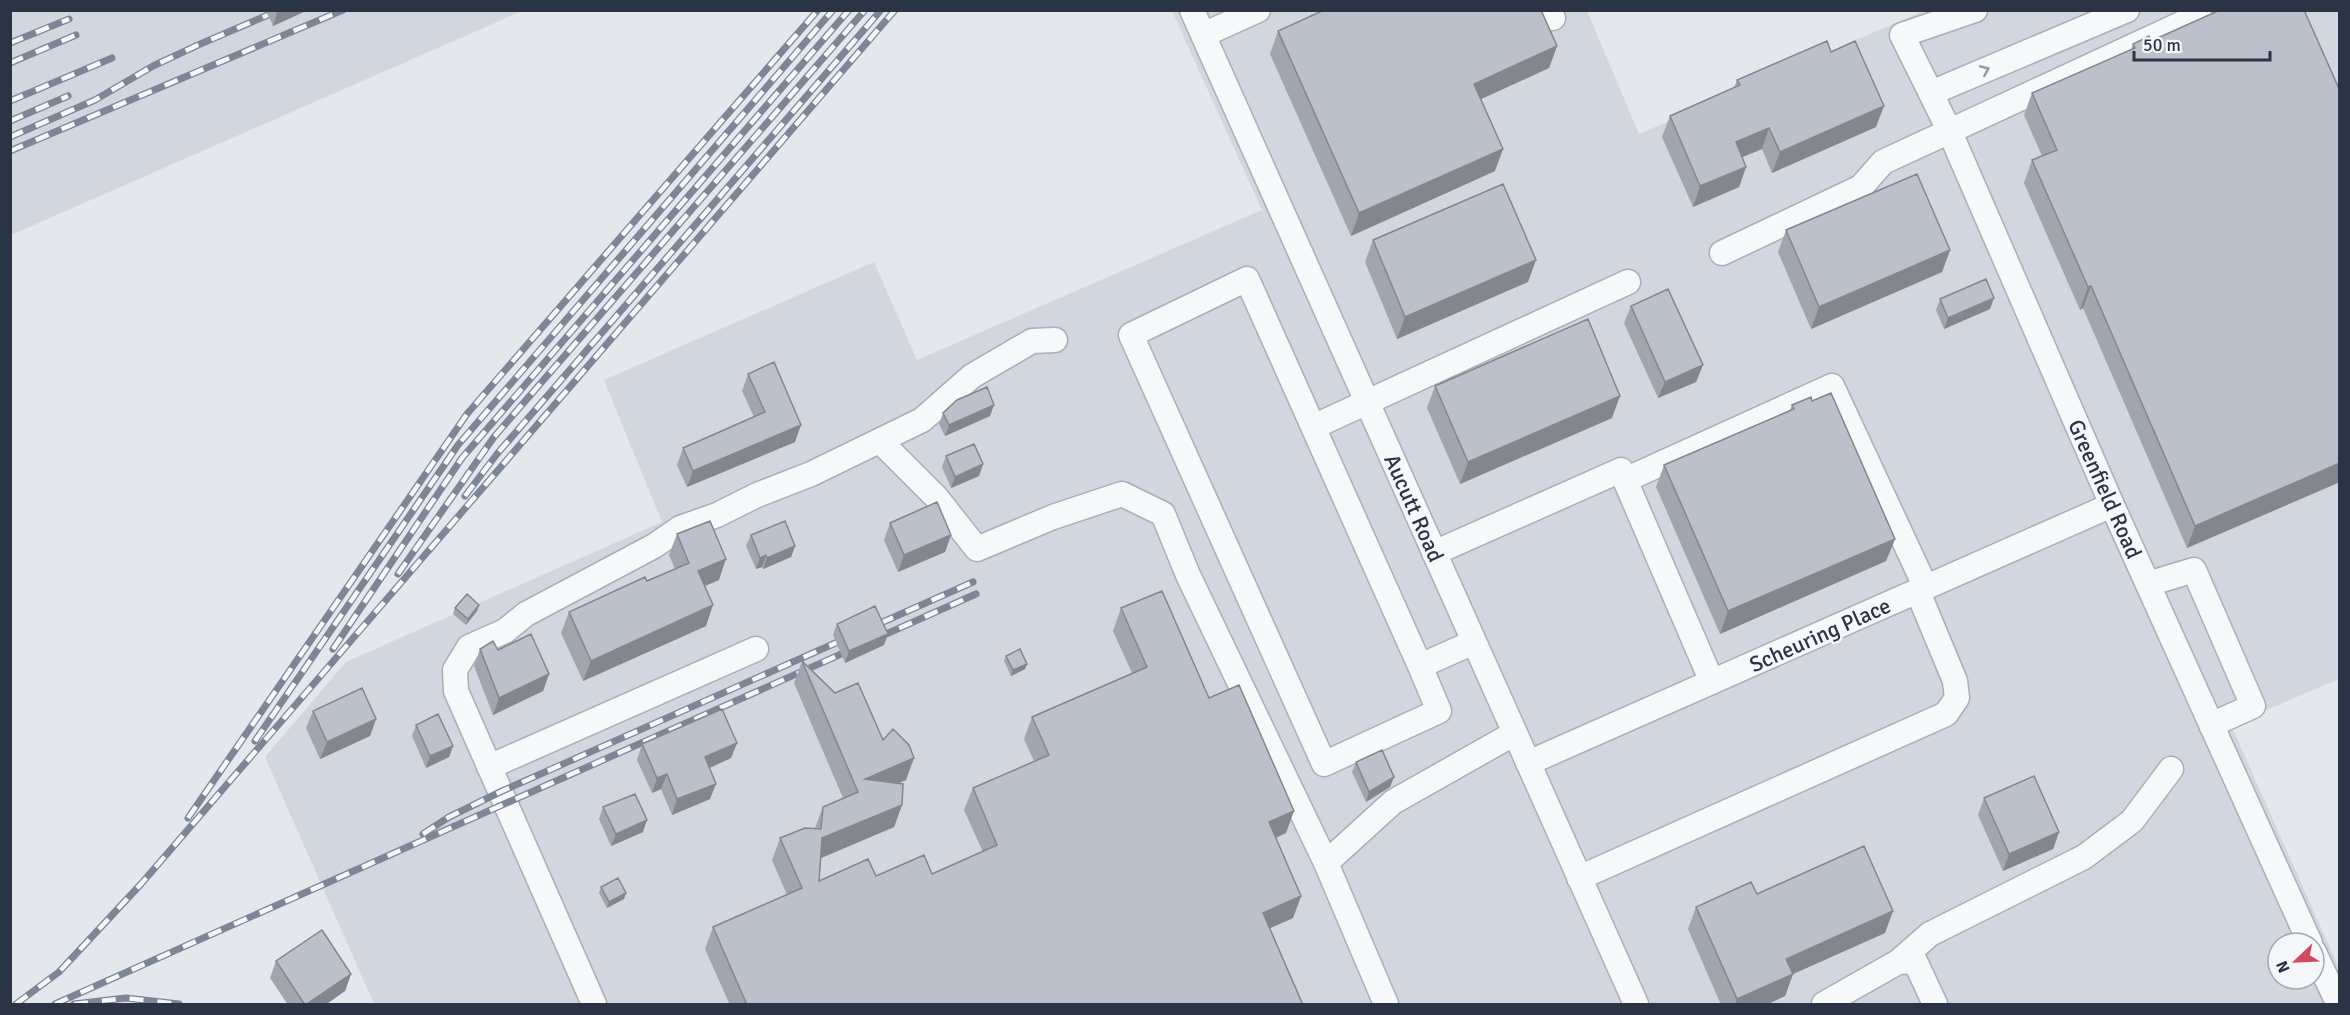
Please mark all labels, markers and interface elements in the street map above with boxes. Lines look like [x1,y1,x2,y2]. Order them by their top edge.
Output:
scale bar [2134,24,2270,62]
text: 50 m [2143,34,2181,56]
one-way arrow [1979,65,1990,77]
street label: Greenfield Road [2062,415,2148,563]
street label: Aucutt Road [1378,450,1450,566]
street label: Scheuring Place [1745,592,1895,678]
north arrow [2266,931,2326,991]
text: N [2272,957,2294,976]

